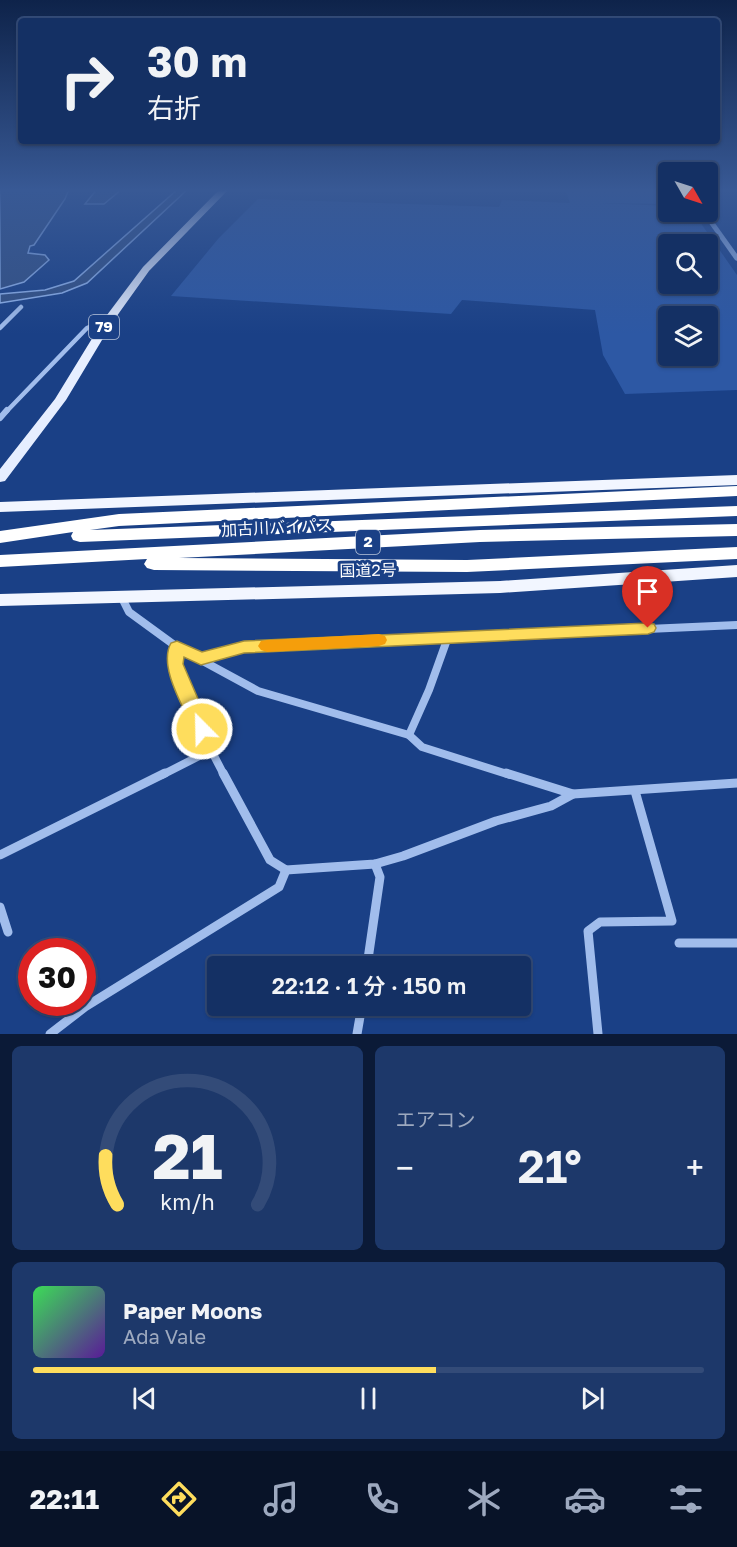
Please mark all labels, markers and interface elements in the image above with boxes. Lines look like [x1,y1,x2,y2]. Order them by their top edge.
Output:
text: 30 m [147,36,247,86]
icon: right [48,42,126,120]
text: 右折 [147,92,201,124]
north arrow [658,162,718,222]
map controls [658,162,718,366]
button: search [658,234,718,294]
button: layers [658,306,718,366]
road number: 79 [89,315,119,339]
street label: 加古川バイパス [221,514,333,540]
road number: 2 [356,530,380,554]
street label: 国道2号 [339,560,397,580]
pin [622,566,673,628]
icon: arrive [631,575,664,608]
position arrow [170,697,234,761]
speed limit sign: 30 [18,938,96,1016]
text: 22:12 · 1 分 · 150 m [272,972,466,999]
text: エアコン [396,1107,476,1131]
text: 21 [152,1118,222,1193]
text: 21° [518,1139,582,1193]
text: − [396,1148,414,1187]
text: + [686,1148,704,1187]
text: km/h [160,1189,215,1215]
text: Paper Moons [123,1297,262,1324]
text: Ada Vale [123,1324,206,1348]
icon: previous [128,1382,161,1415]
icon: pause [352,1382,385,1415]
icon: next [576,1382,609,1415]
icon: directions [158,1478,200,1520]
icon: music [260,1478,302,1520]
icon: phone [361,1478,403,1520]
icon: climate [463,1478,505,1520]
icon: car [564,1478,606,1520]
icon: filters [665,1478,707,1520]
text: 22:11 [30,1483,99,1515]

